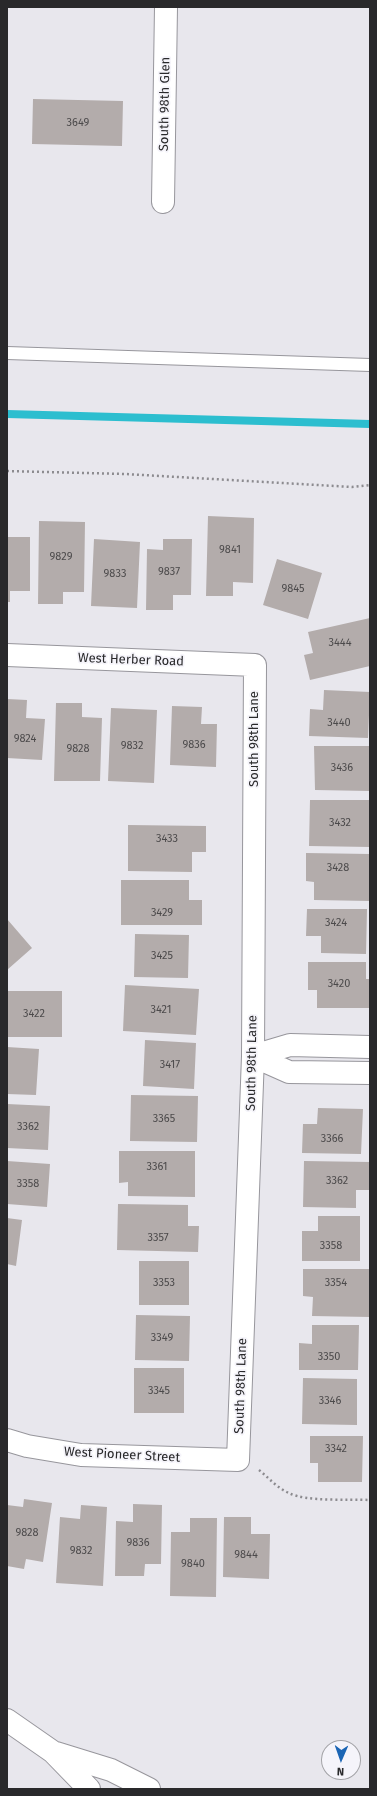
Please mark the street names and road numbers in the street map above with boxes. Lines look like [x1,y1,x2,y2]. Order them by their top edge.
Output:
street label: South 98th Glen [156,57,174,151]
street label: West Herber Road [78,650,184,670]
street label: South 98th Lane [246,691,262,787]
street label: South 98th Lane [243,1015,261,1111]
street label: South 98th Lane [232,1338,250,1434]
street label: West Pioneer Street [64,1444,180,1466]

